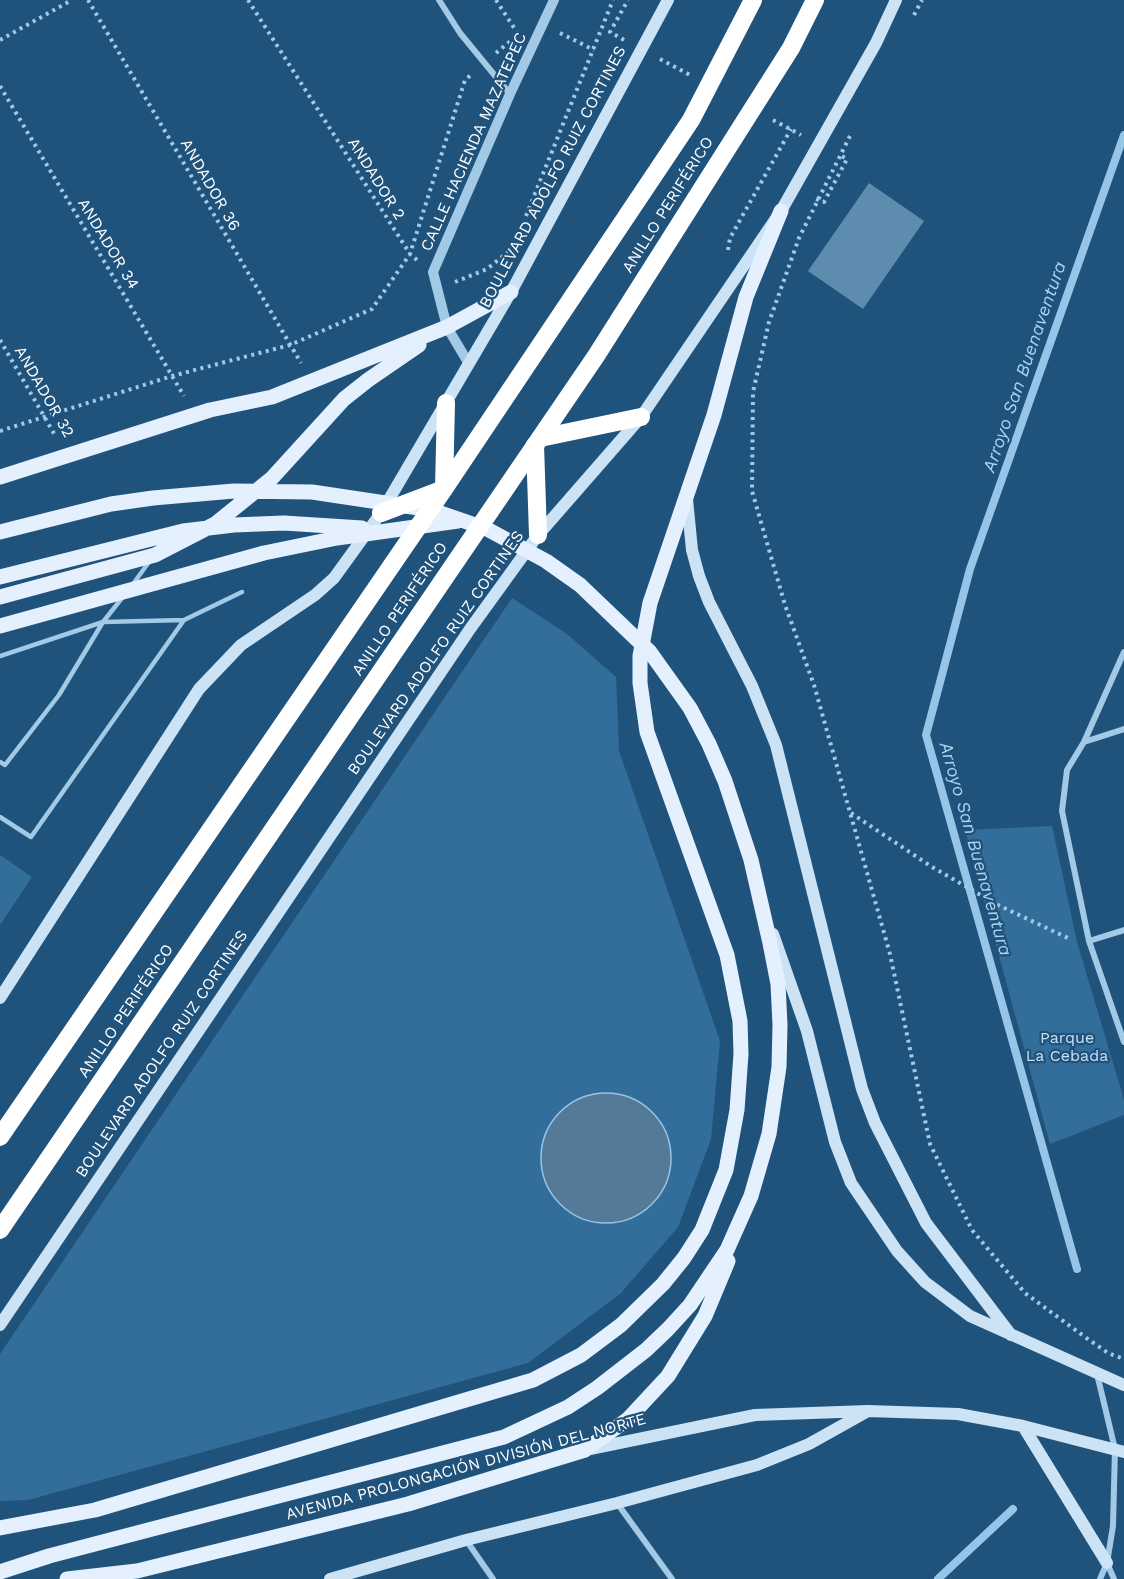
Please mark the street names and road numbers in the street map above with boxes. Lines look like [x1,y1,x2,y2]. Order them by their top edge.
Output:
street label: CALLE HACIENDA MAZATEPEC [417,30,531,254]
street label: BOULEVARD ADOLFO RUIZ CORTINES [476,43,630,311]
street label: ANILLO PERIFÉRICO [618,133,718,277]
street label: ANDADOR 2 [343,134,409,224]
street label: ANDADOR 36 [176,136,244,234]
street label: ANDADOR 34 [73,195,143,293]
street label: ANDADOR 32 [10,343,78,441]
street label: BOULEVARD ADOLFO RUIZ CORTINES [344,527,528,779]
street label: ANILLO PERIFÉRICO [348,539,452,679]
street label: BOULEVARD ADOLFO RUIZ CORTINES [72,927,252,1181]
street label: ANILLO PERIFÉRICO [74,941,178,1081]
street label: AVENIDA PROLONGACIÓN DIVISIÓN DEL NORTE [284,1410,648,1524]

